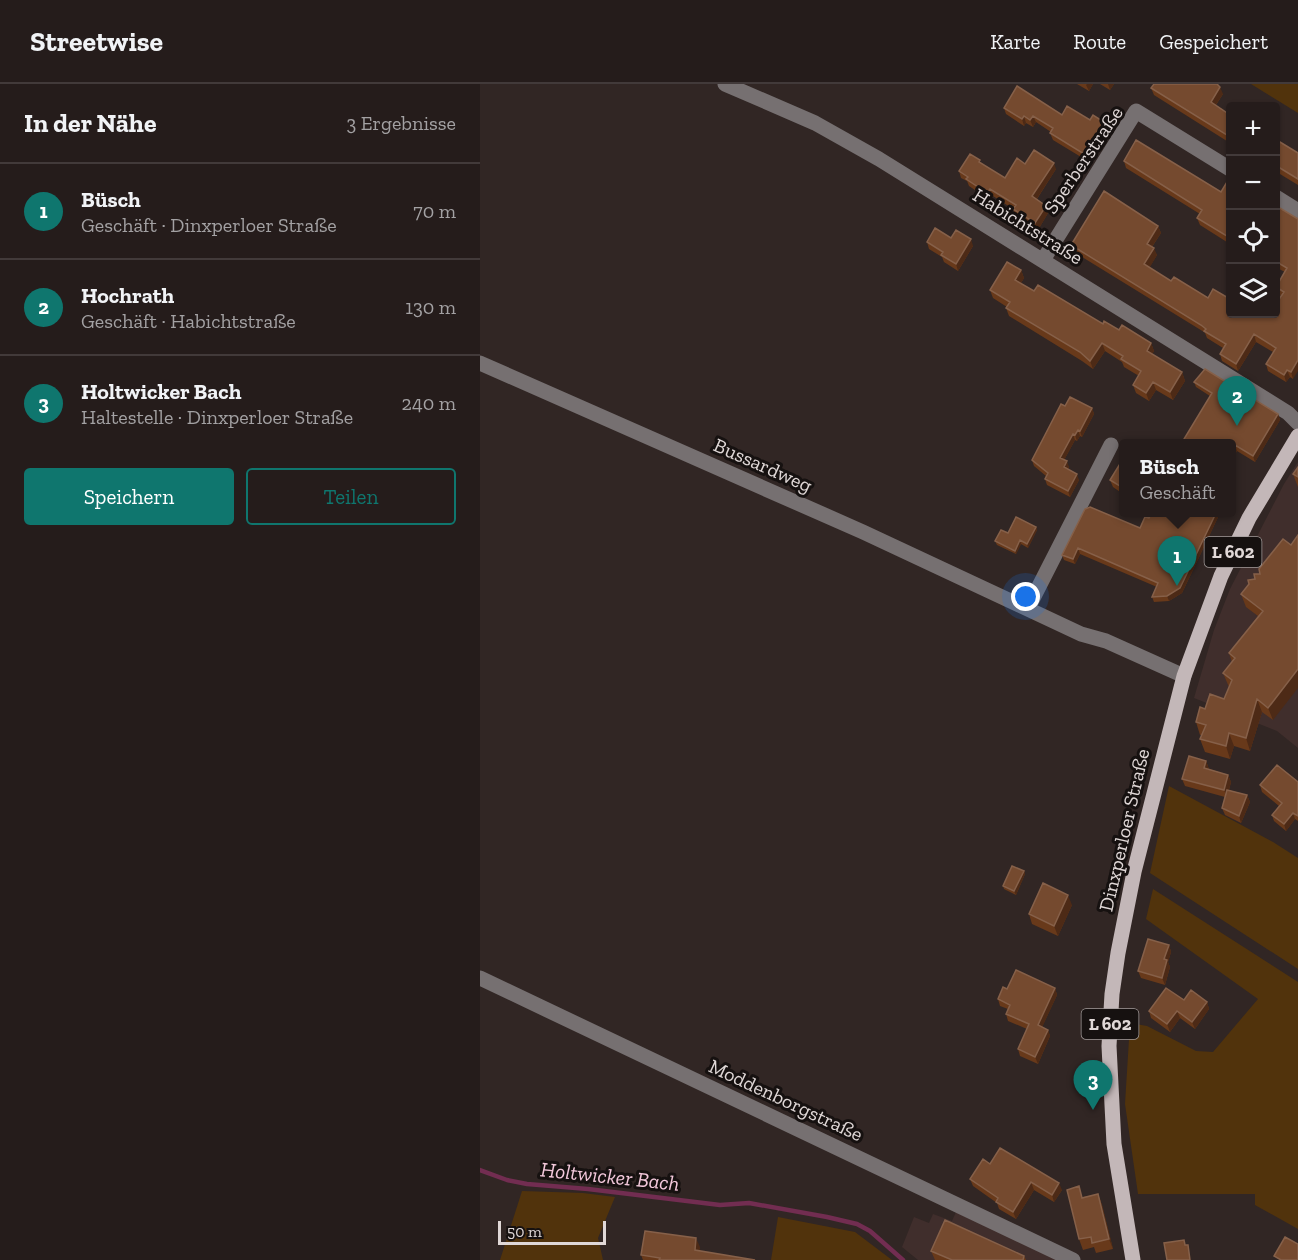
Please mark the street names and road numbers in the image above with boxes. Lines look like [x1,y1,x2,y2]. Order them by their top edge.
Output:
street label: Sperberstraße [1038,102,1128,218]
street label: Habichtstraße [968,183,1088,269]
street label: Bussardweg [710,433,816,497]
road number: L 602 [1204,537,1262,567]
street label: Dinxperloer Straße [1094,746,1154,914]
road number: L 602 [1082,1009,1138,1039]
street label: Moddenborgstraße [705,1054,867,1146]

